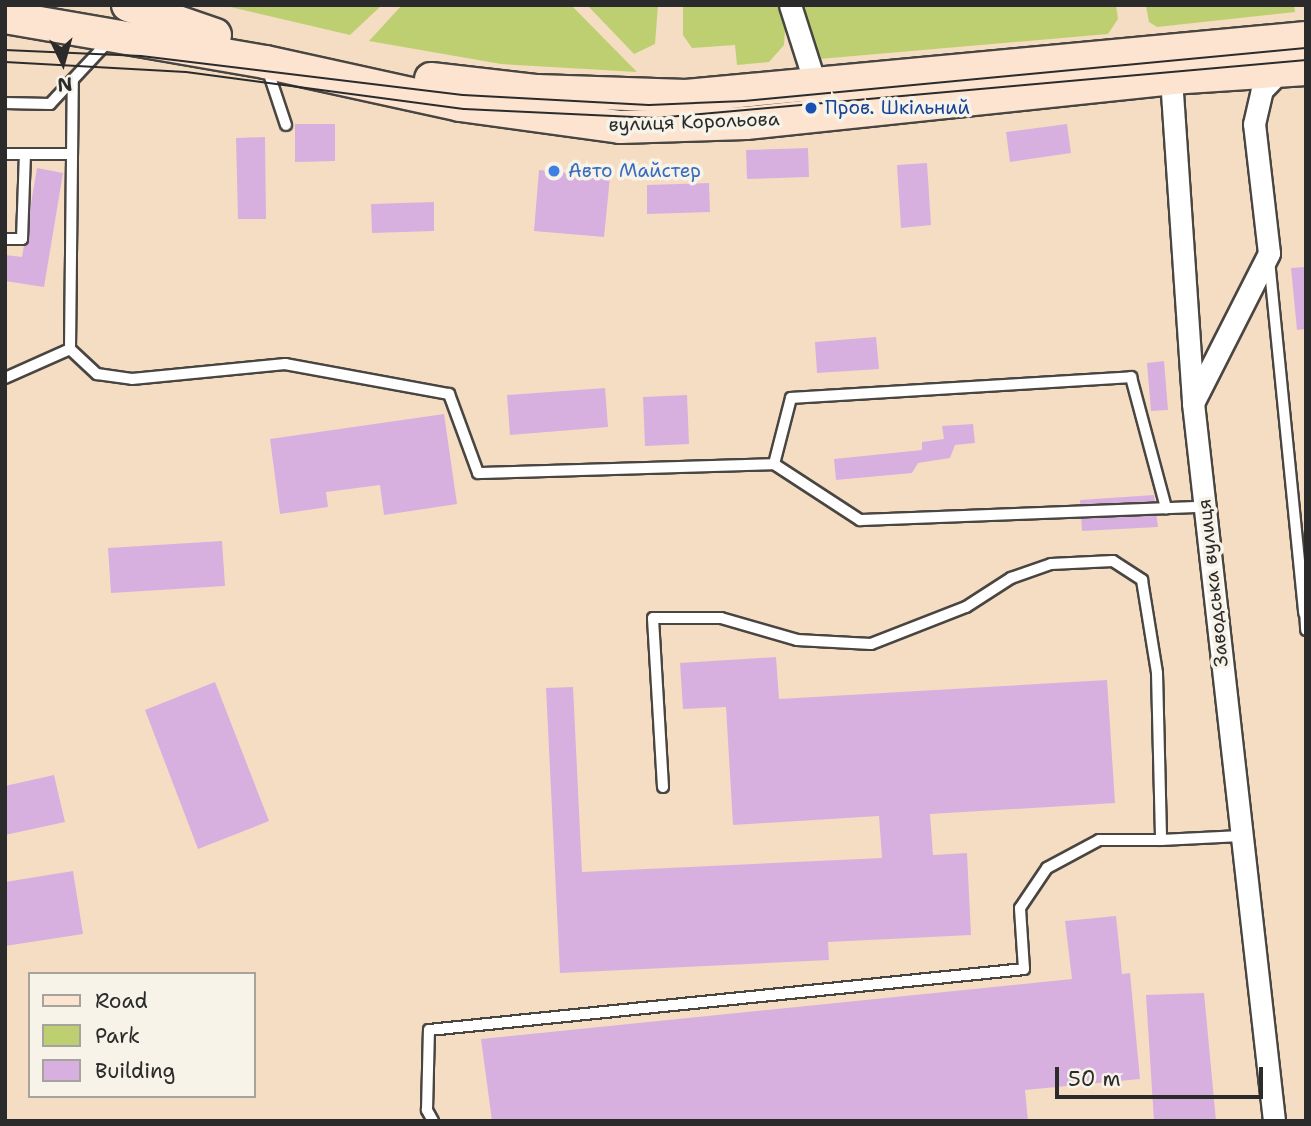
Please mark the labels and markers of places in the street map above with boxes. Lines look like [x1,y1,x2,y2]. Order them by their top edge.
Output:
place label: Пров. Шкільний [825,97,970,119]
marker: Пров. Шкільний [803,100,819,116]
place label: Авто Майстер [568,160,701,182]
marker: Авто Майстер [546,163,562,179]

